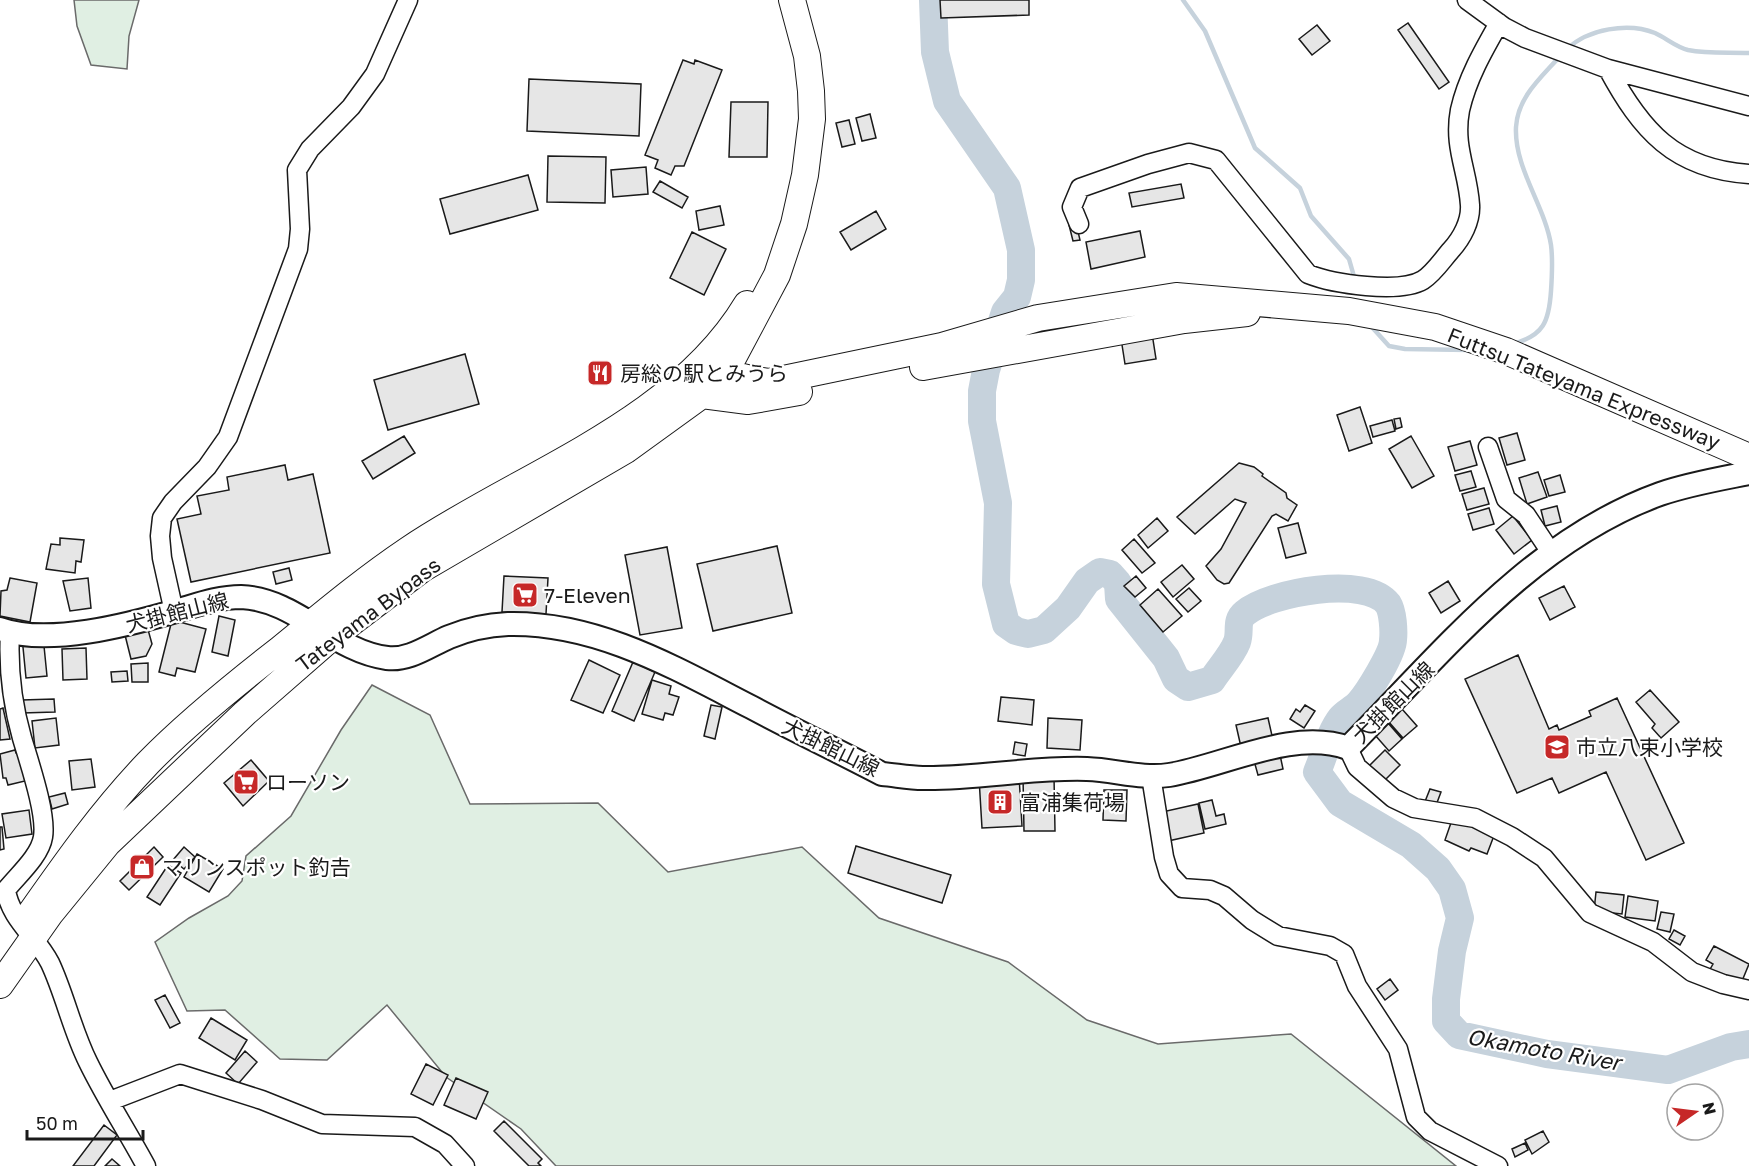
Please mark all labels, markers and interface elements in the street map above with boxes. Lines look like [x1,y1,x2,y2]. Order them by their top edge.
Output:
street label: Futtsu Tateyama Expressway [1444,321,1724,455]
restaurant icon: 房総の駅とみうら [585,358,615,388]
place label: 房総の駅とみうら [620,360,788,386]
street label: Tateyama Bypass [291,551,445,677]
supermarket icon: 7-Eleven [510,580,540,610]
place label: 7-Eleven [544,582,631,608]
street label: 犬掛館山線 [123,587,231,637]
street label: 犬掛館山線 [1347,656,1439,748]
street label: 犬掛館山線 [778,712,884,782]
school or university icon: 市立八束小学校 [1542,732,1572,762]
place label: 市立八束小学校 [1576,734,1723,760]
supermarket icon: ローソン [231,767,261,797]
place label: ローソン [266,769,350,795]
building icon: 富浦集荷場 [985,787,1015,817]
place label: 富浦集荷場 [1020,789,1125,815]
shop icon: マリンスポット釣𠮷 [127,852,157,882]
place label: マリンスポット釣𠮷 [162,854,351,880]
water label: Okamoto River [1465,1022,1626,1076]
north arrow [1665,1082,1725,1142]
text: N [1698,1100,1721,1117]
scale bar [27,1103,142,1141]
text: 50 m [36,1112,78,1134]

